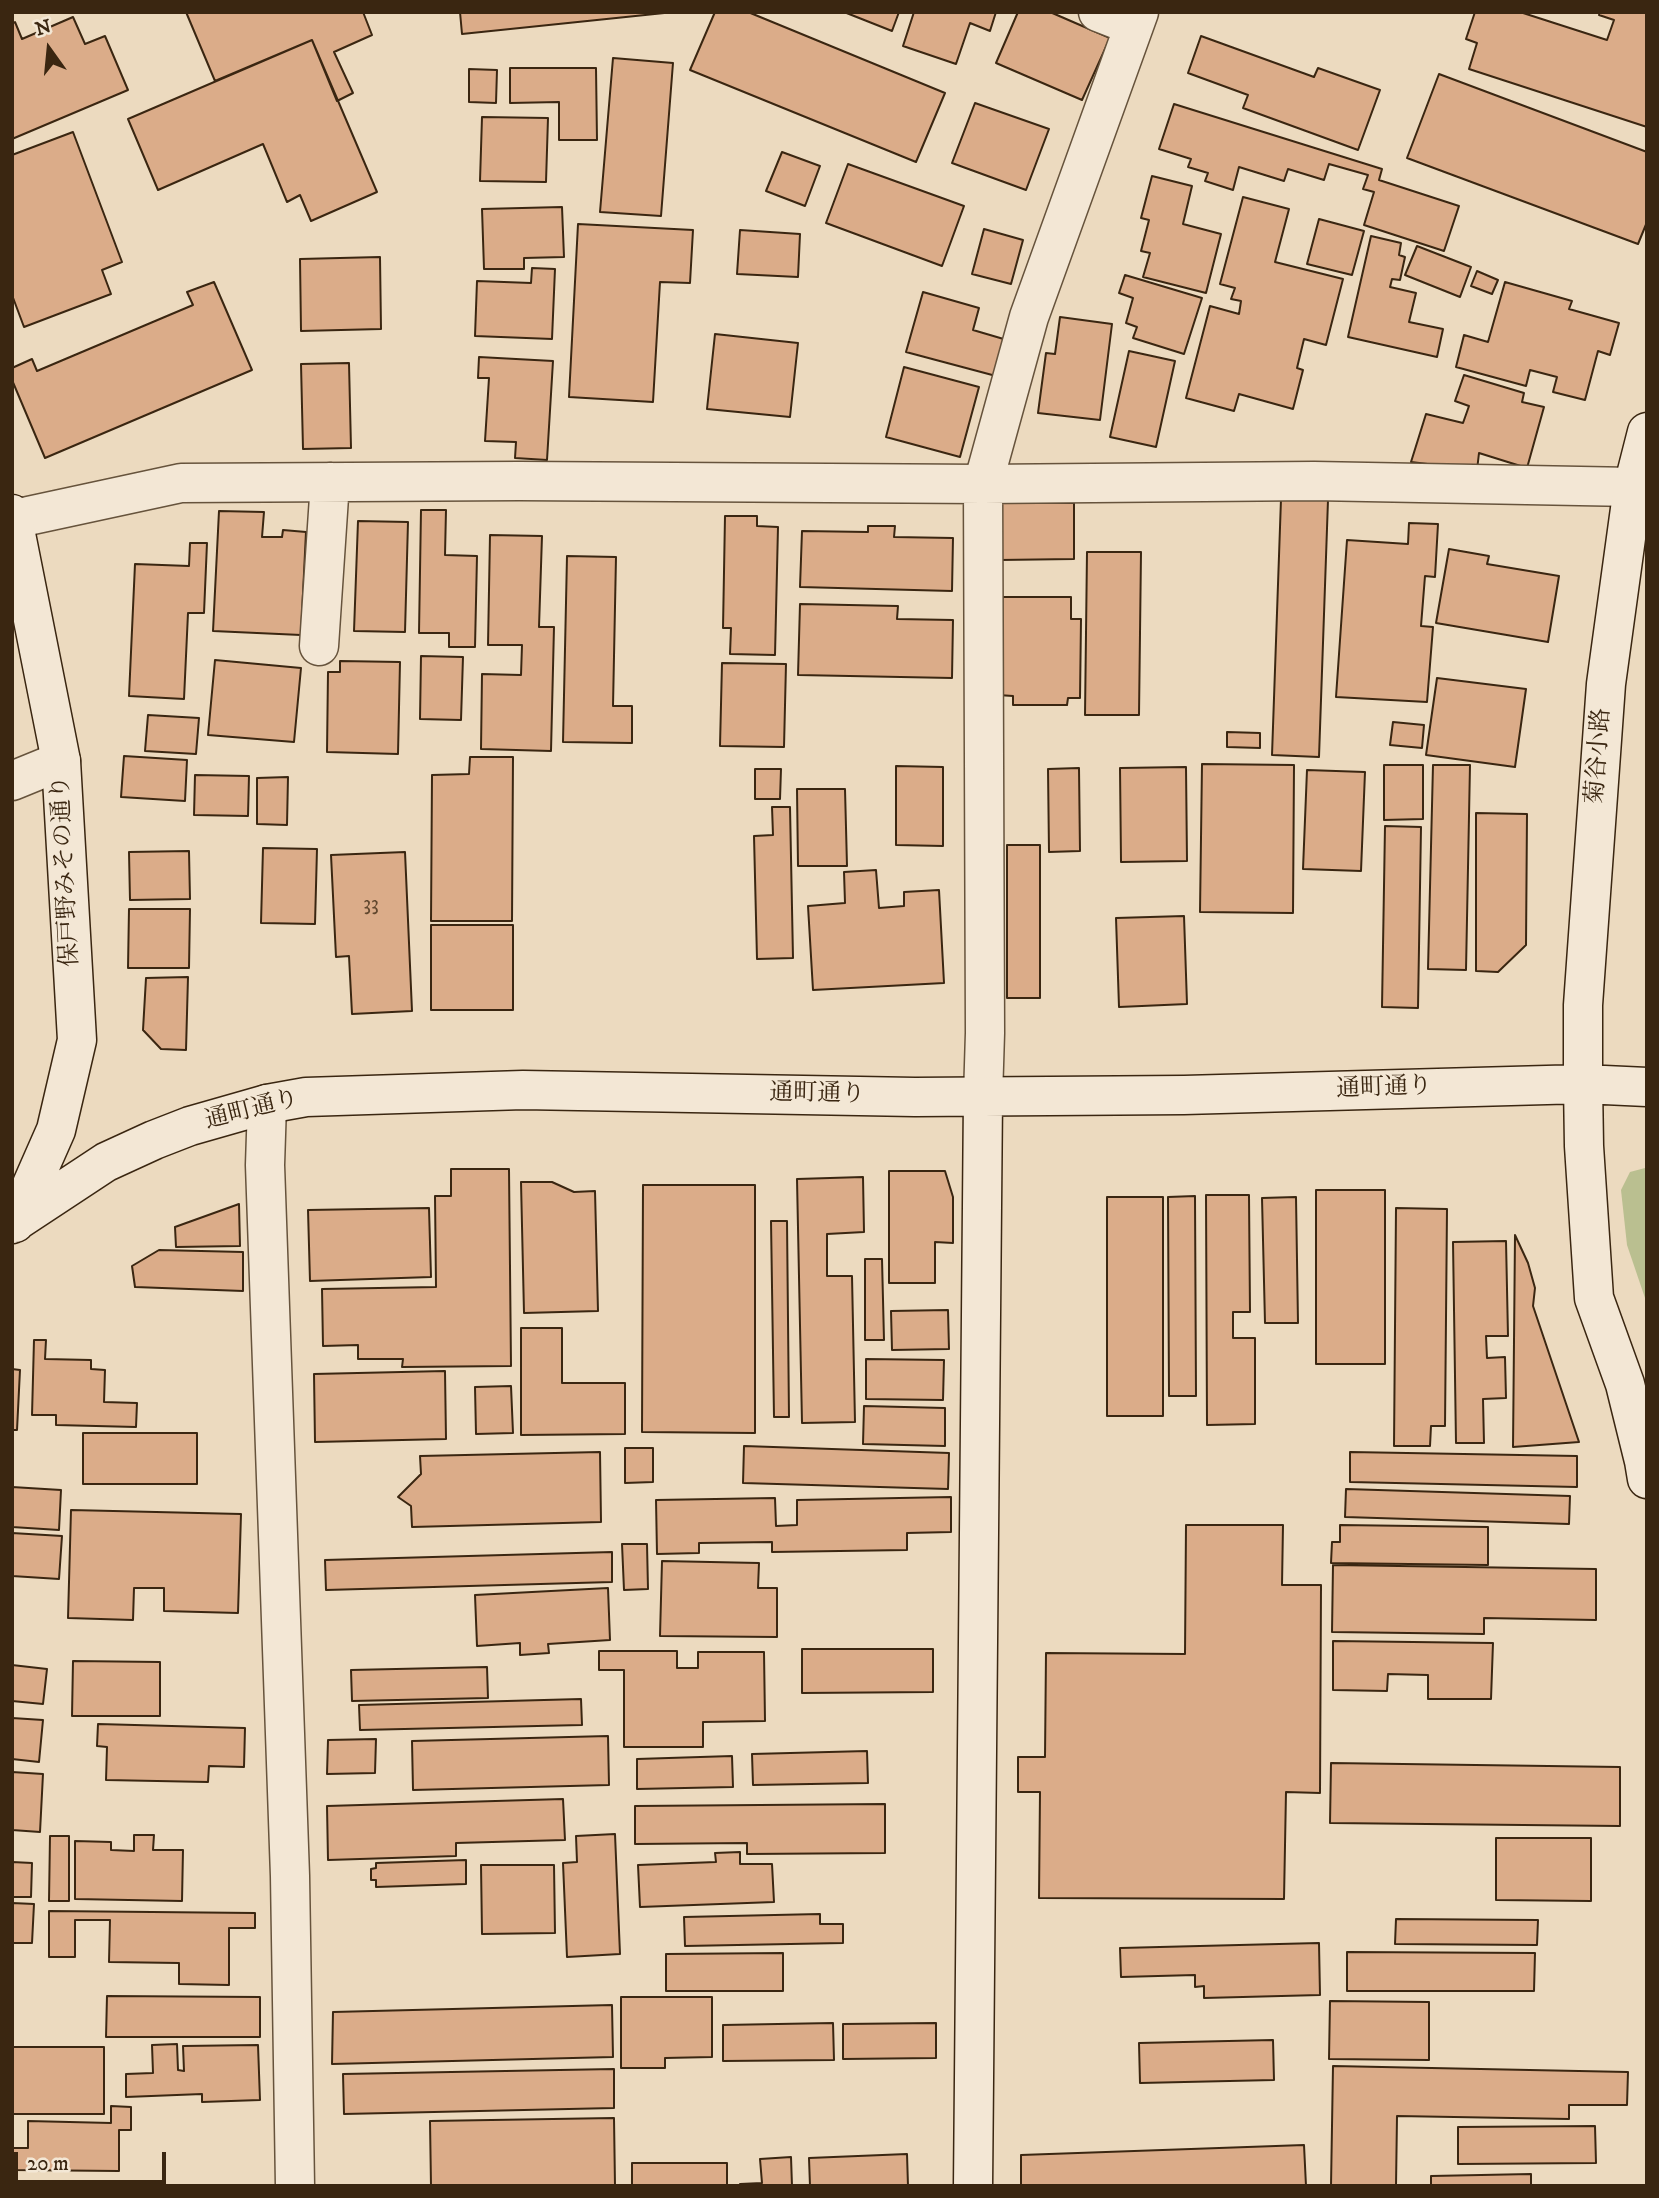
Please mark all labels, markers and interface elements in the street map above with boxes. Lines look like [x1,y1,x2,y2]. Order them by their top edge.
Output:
north arrow [14,14,84,84]
text: N [33,15,54,41]
street label: 菊谷小路 [1582,707,1618,805]
street label: 保戸野みその通り [48,774,86,968]
house number: 33 [363,893,379,919]
street label: 通町通り [1336,1073,1432,1105]
street label: 通町通り [769,1080,865,1110]
street label: 通町通り [202,1085,302,1137]
scale bar [18,2138,170,2182]
text: 20 m [27,2151,69,2177]

